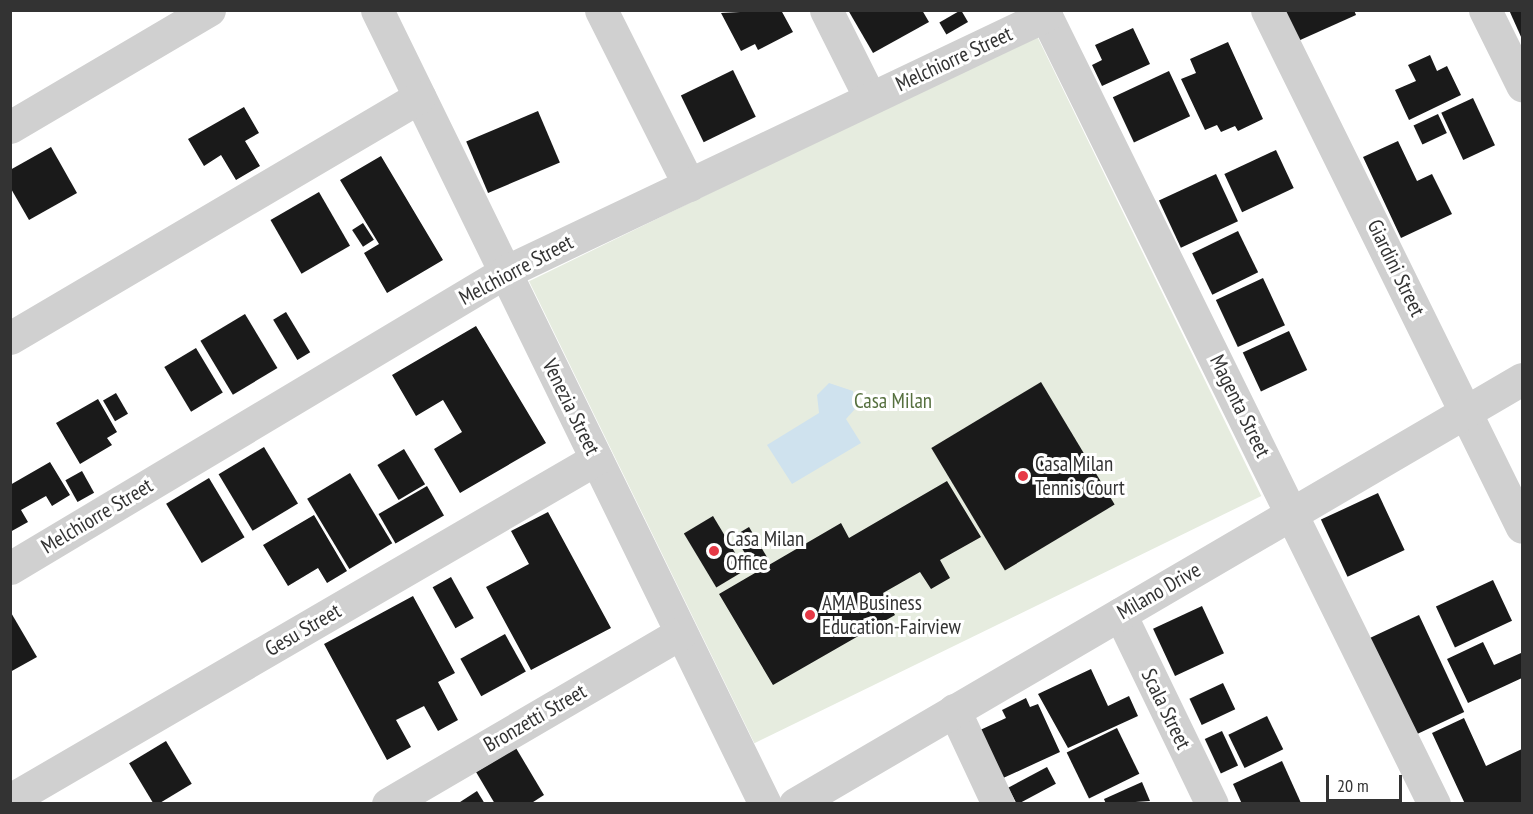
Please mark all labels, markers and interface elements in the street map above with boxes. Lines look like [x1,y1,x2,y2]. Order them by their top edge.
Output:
street label: Melchiorre Street [892,21,1016,97]
street label: Giardini Street [1362,216,1430,320]
street label: Melchiorre Street [455,229,577,311]
street label: Magenta Street [1204,351,1276,461]
street label: Venezia Street [537,355,605,459]
park label: Casa Milan [854,388,932,414]
place label: Casa Milan Tennis Court [1035,451,1125,501]
marker: Casa Milan Tennis Court [1016,469,1030,483]
street label: Melchiorre Street [37,473,157,559]
place label: Casa Milan Office [726,526,804,576]
marker: Casa Milan Office [707,544,721,558]
street label: Milano Drive [1113,557,1205,625]
place label: AMA Business Education-Fairview [822,590,961,640]
street label: Gesu Street [261,598,345,662]
marker: AMA Business Education-Fairview [803,608,817,622]
street label: Scala Street [1136,665,1196,753]
street label: Bronzetti Street [479,679,591,757]
scale bar [1329,763,1406,801]
text: 20 m [1337,774,1369,797]

